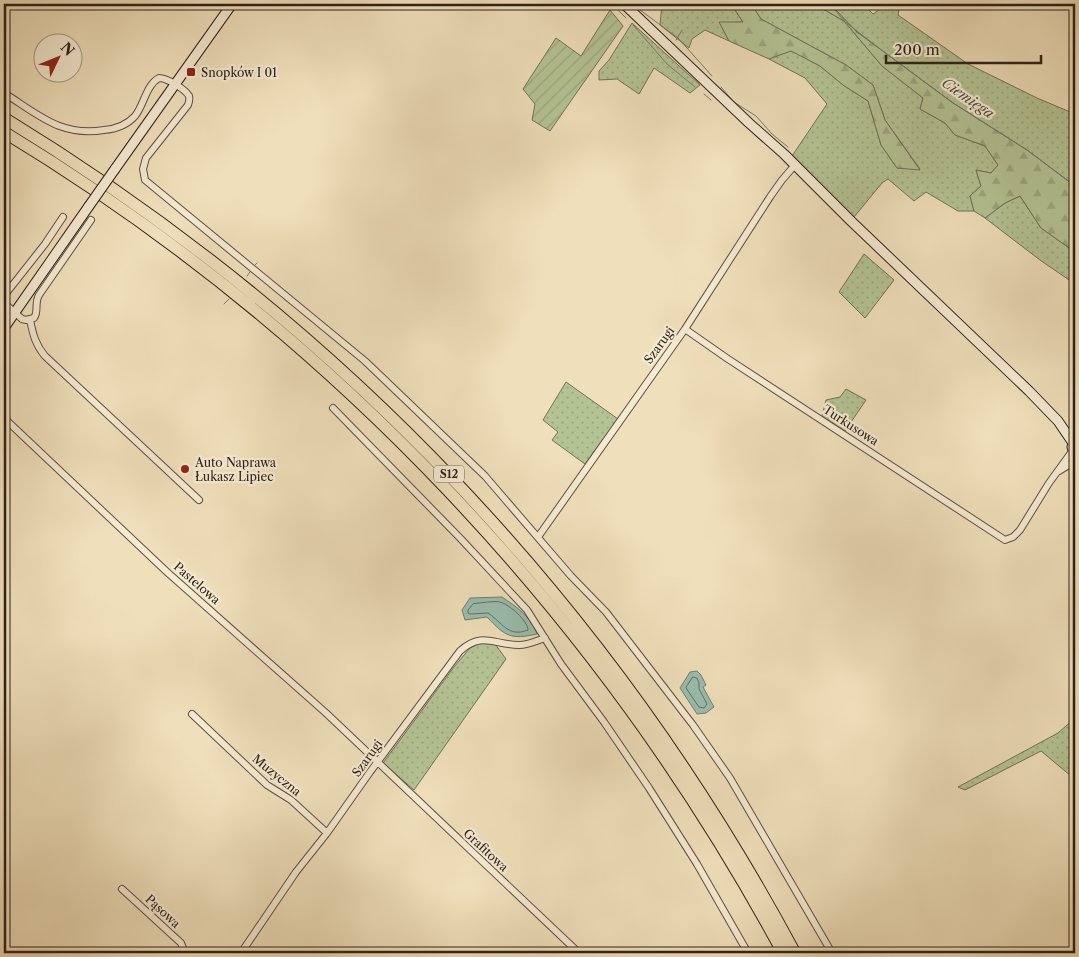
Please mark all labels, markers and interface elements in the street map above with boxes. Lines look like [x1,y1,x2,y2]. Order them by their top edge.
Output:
north arrow [32,32,82,82]
scale bar [886,32,1042,64]
text: N [57,39,78,60]
text: 200 m [894,40,940,59]
place label: Snopków I 01 [201,65,277,80]
marker: Snopków I 01 [185,66,197,78]
water label: Ciemięga [938,74,998,123]
street label: Szarugi [641,323,678,366]
street label: Turkusowa [820,401,882,449]
place label: Auto Naprawa Łukasz Lipiec [194,455,277,484]
marker: Auto Naprawa Łukasz Lipiec [179,463,191,475]
road number: S12 [434,466,464,482]
street label: Pastelowa [171,559,224,608]
street label: Szarugi [349,736,386,779]
street label: Muzyczna [250,751,305,800]
street label: Grafitowa [460,826,512,875]
street label: Pąsowa [142,891,184,931]

